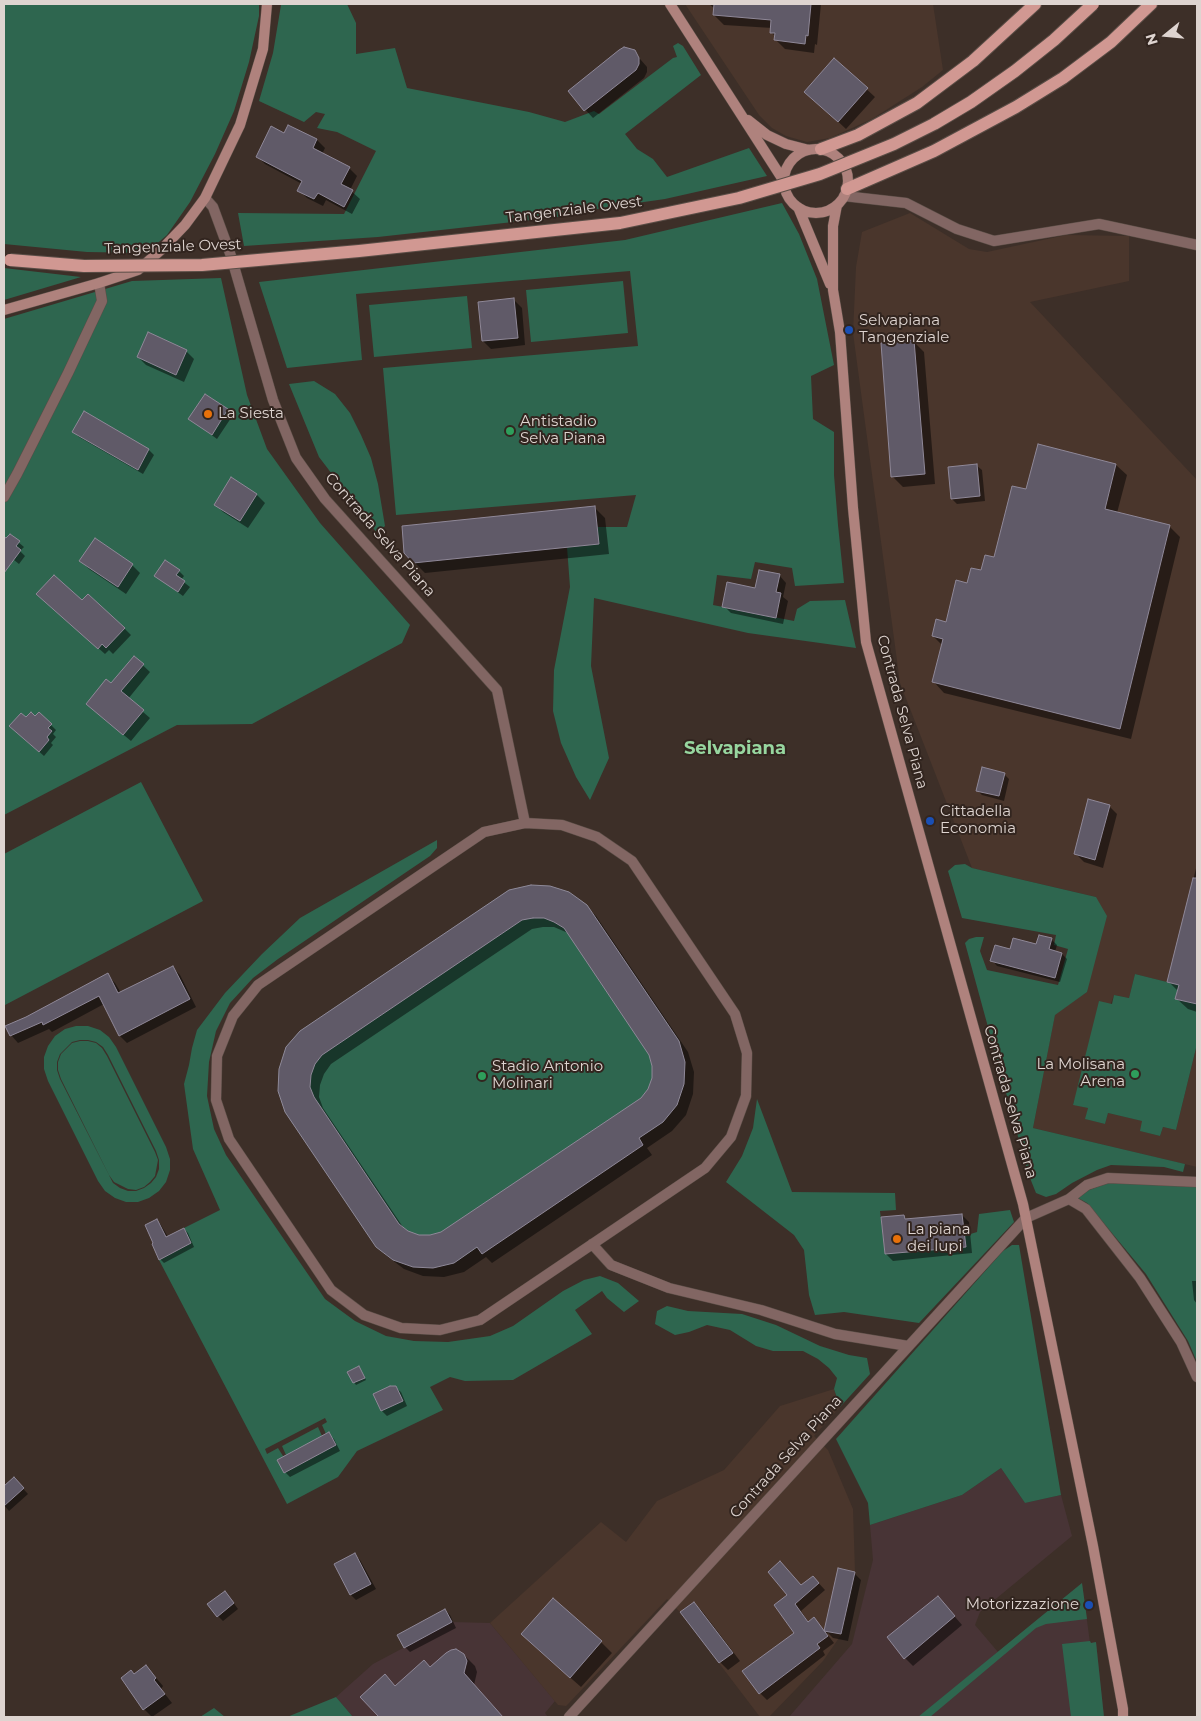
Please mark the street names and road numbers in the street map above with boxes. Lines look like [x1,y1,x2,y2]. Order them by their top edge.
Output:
street label: Tangenziale Ovest [505,193,643,227]
street label: Tangenziale Ovest [104,236,242,258]
street label: Contrada Selva Piana [321,469,439,601]
street label: Contrada Selva Piana [873,633,931,791]
street label: Contrada Selva Piana [979,1023,1041,1181]
street label: Contrada Selva Piana [726,1392,846,1522]

